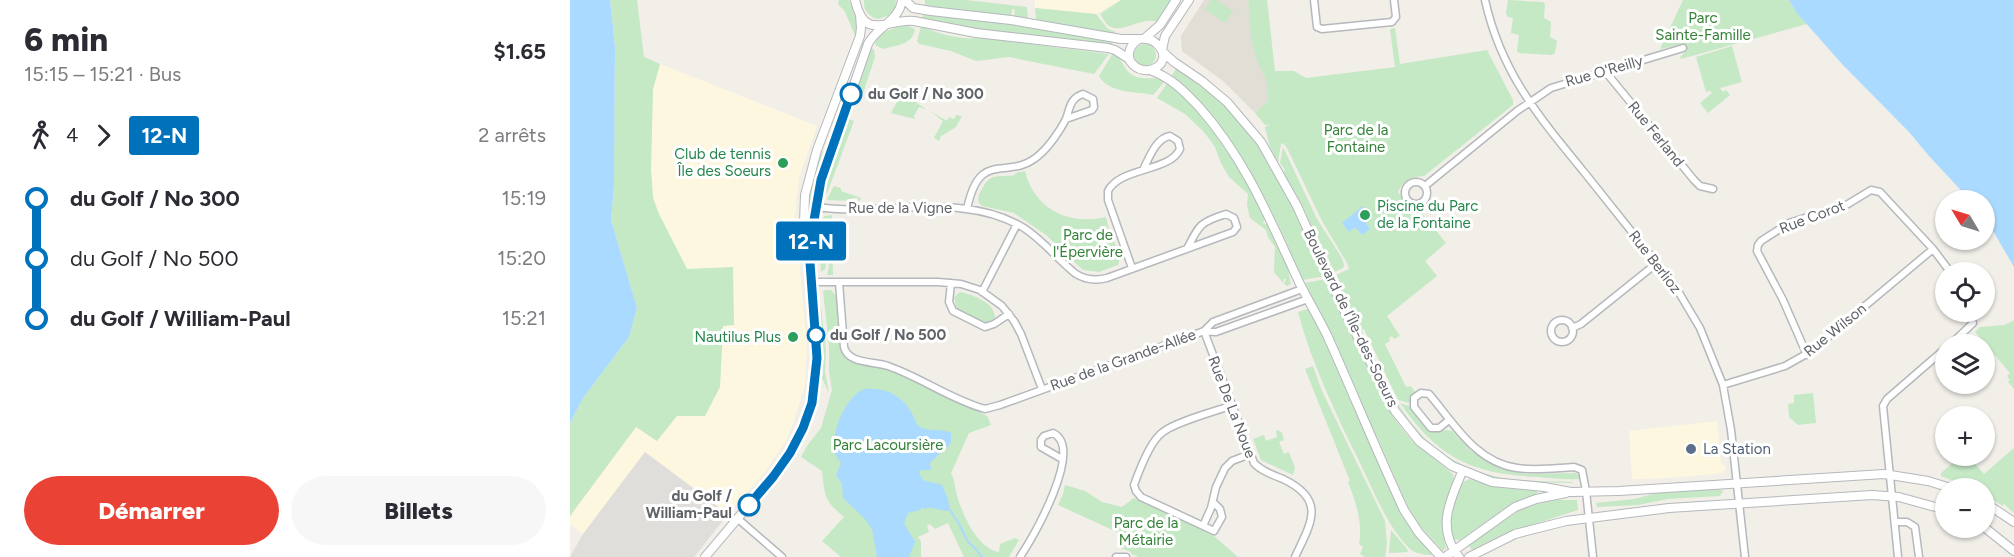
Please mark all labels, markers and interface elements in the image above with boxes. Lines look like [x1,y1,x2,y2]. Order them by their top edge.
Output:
park label: Parc Sainte-Famille [1655,9,1751,44]
text: 6 min [24,20,108,59]
text: $1.65 [494,38,546,65]
street label: Rue O'Reilly [1563,51,1645,91]
text: 15:15 – 15:21 · Bus [24,62,181,86]
marker: du Golf / No 300 [840,83,862,105]
place label: du Golf / No 300 [868,85,984,103]
street label: Rue Ferland [1624,98,1688,170]
icon: walk [24,119,57,152]
icon: forward [87,119,120,152]
park label: Parc de la Fontaine [1324,121,1388,156]
text: 4 [66,123,78,147]
text: 12-N [141,123,187,148]
text: 2 arrêts [478,123,546,147]
place label: Club de tennis Île des Soeurs [674,145,771,180]
marker: Club de tennis Île des Soeurs [776,156,790,170]
text: du Golf / No 300 [70,185,240,212]
text: 15:19 [502,186,546,210]
north arrow [1935,190,1995,250]
map controls [1935,190,1995,538]
street label: Rue Corot [1777,196,1848,238]
place label: Piscine du Parc de la Fontaine [1377,197,1478,232]
street label: Rue de la Vigne [848,199,952,217]
marker: Piscine du Parc de la Fontaine [1358,208,1372,222]
line badge: 12-N [769,222,853,260]
park label: Parc de l'Épervière [1053,226,1123,261]
street label: Boulevard de l'Île-des-Soeurs [1300,226,1402,410]
street label: Rue Berlioz [1625,227,1685,297]
text: 12-N [788,229,834,254]
text: du Golf / No 500 [70,245,239,272]
text: 15:20 [497,246,546,270]
button: locate [1935,262,1995,322]
street label: Rue Wilson [1800,299,1870,361]
text: du Golf / William-Paul [70,305,291,332]
text: 15:21 [502,306,546,330]
street label: Rue de la Grande-Allée [1048,325,1198,395]
marker: du Golf / No 500 [807,326,825,344]
place label: du Golf / No 500 [830,326,946,344]
place label: Nautilus Plus [695,328,781,346]
marker: Nautilus Plus [786,330,800,344]
button: layers [1935,334,1995,394]
street label: Rue De La Noue [1204,353,1260,461]
button: + [1935,406,1995,466]
park label: Parc Lacoursière [833,436,943,454]
place label: La Station [1703,440,1771,458]
marker: La Station [1684,442,1698,456]
button: Démarrer [24,476,279,545]
button: Billets [291,476,546,545]
button: − [1935,478,1995,538]
place label: du Golf / William-Paul [646,487,733,522]
marker: du Golf / William-Paul [738,494,760,516]
park label: Parc de la Métairie [1114,514,1178,549]

